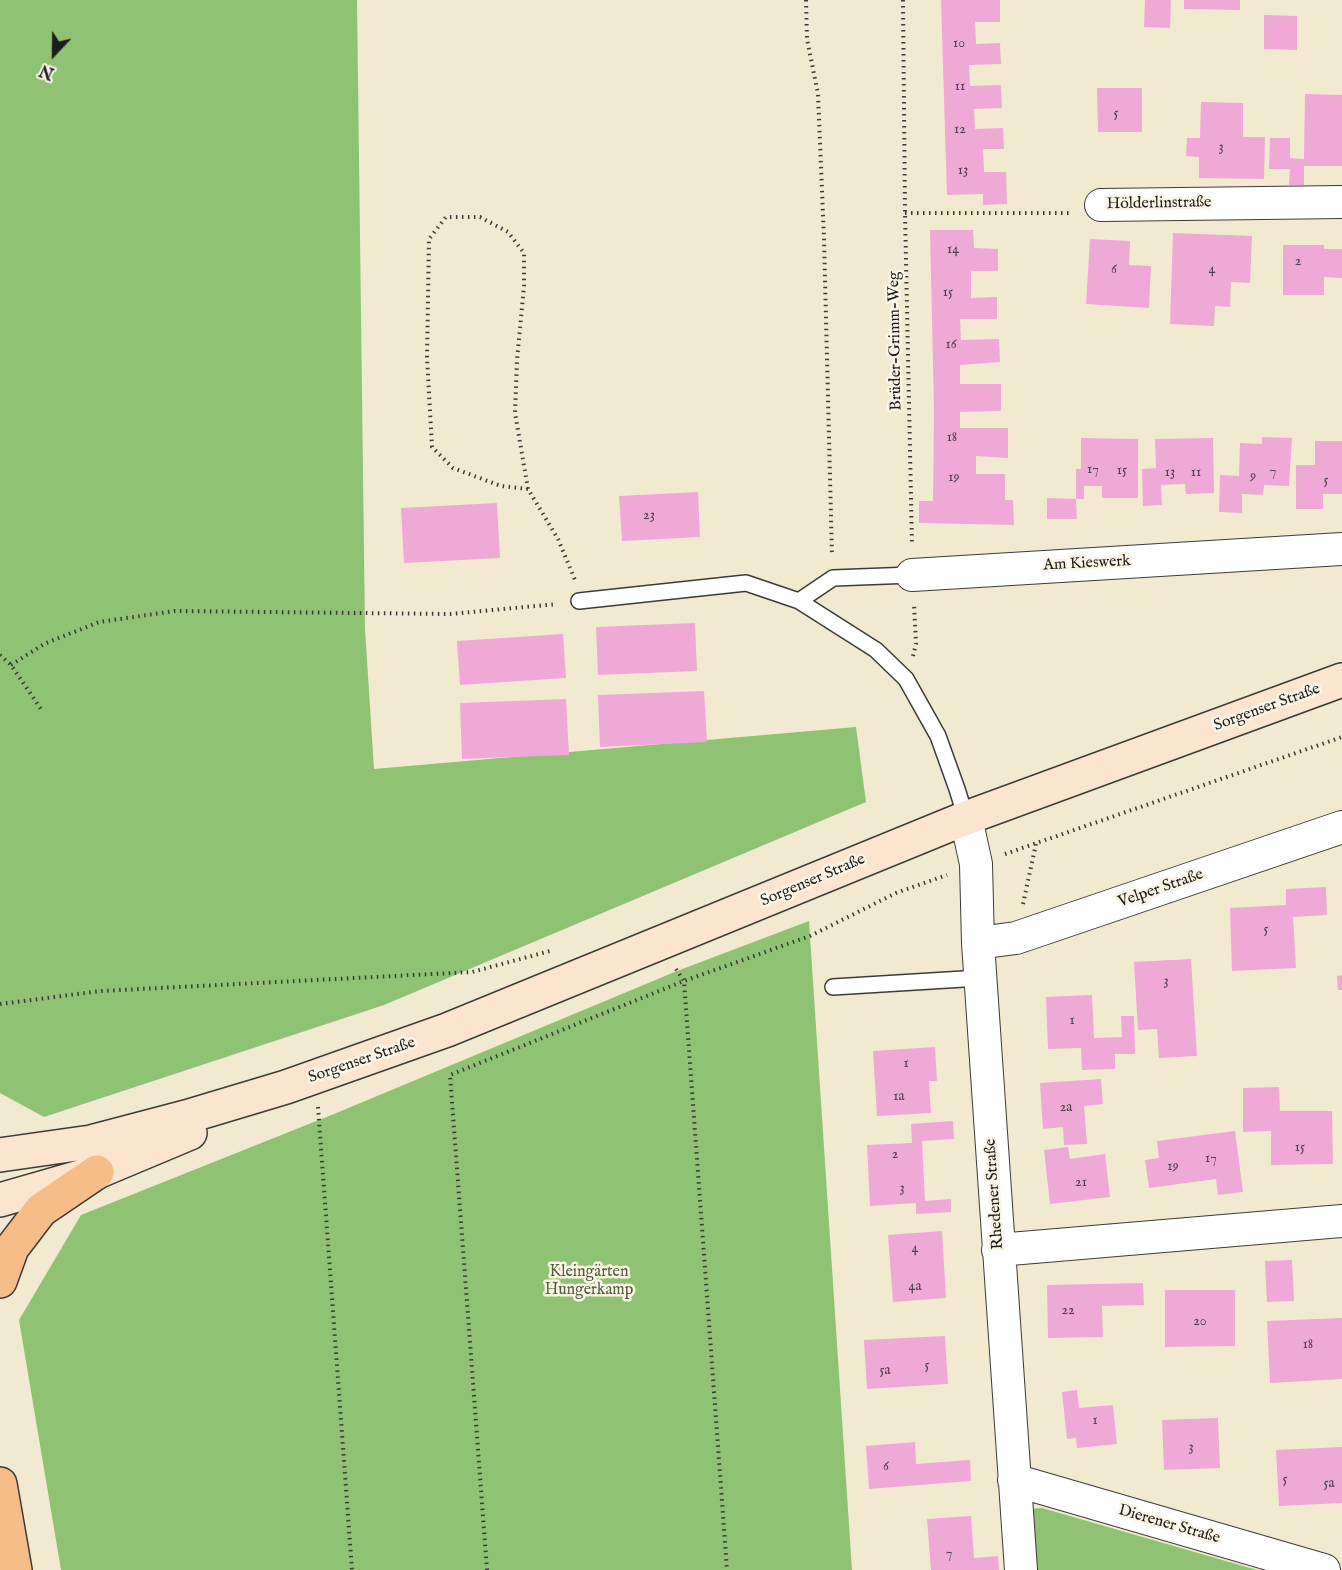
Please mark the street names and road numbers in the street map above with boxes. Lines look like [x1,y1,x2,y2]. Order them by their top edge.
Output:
street label: Hölderlinstraße [1106,193,1212,215]
street label: Brüder-Grimm-Weg [885,271,907,411]
street label: Am Kieswerk [1043,552,1131,576]
street label: Sorgenser Straße [1211,680,1323,736]
street label: Sorgenser Straße [758,850,868,912]
street label: Velper Straße [1116,865,1206,913]
street label: Sorgenser Straße [306,1034,418,1088]
street label: Rhedener Straße [982,1138,1008,1250]
street label: Dierener Straße [1116,1501,1222,1549]

